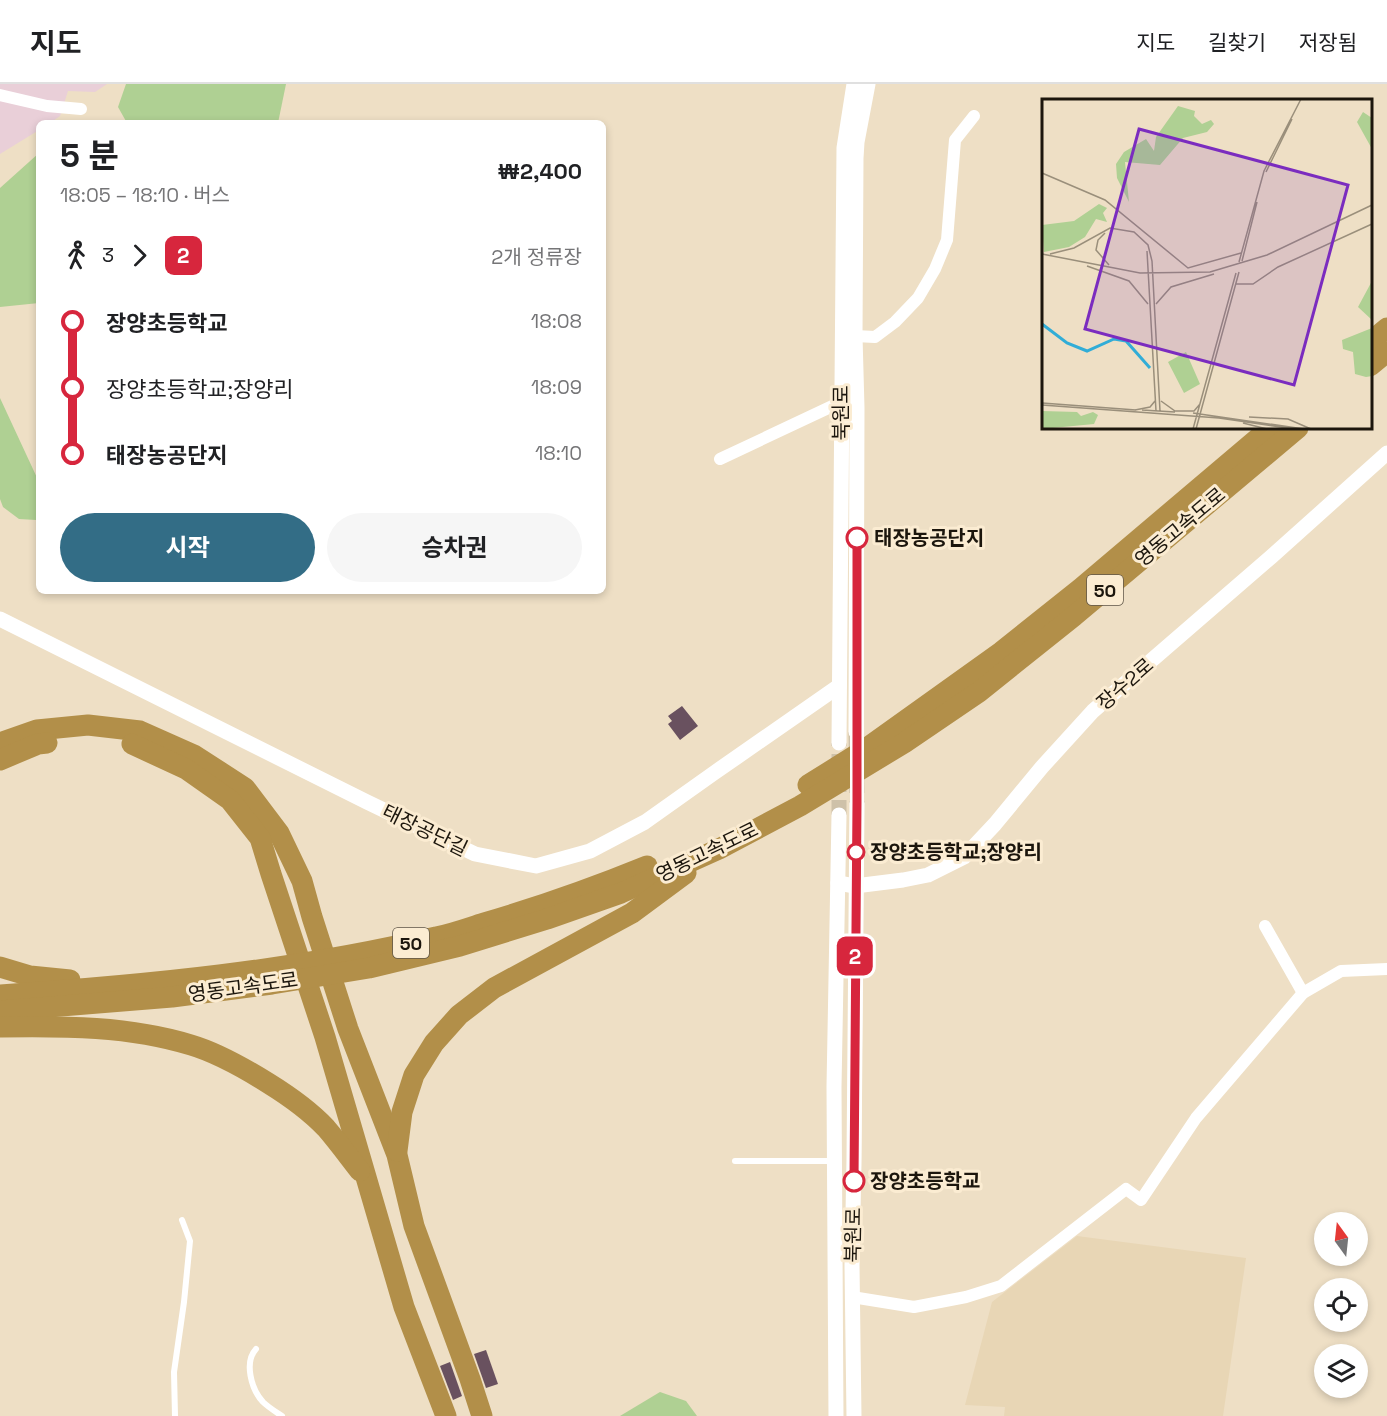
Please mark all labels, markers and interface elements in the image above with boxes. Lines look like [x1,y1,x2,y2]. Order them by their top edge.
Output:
text: 지도 [30,25,82,61]
text: 지도 [1136,29,1175,56]
text: 길찾기 [1208,29,1266,56]
text: 저장됨 [1299,29,1357,56]
inset map [1042,99,1372,429]
text: 5 분 [60,135,119,177]
text: ₩2,400 [498,157,582,185]
text: 18:05 – 18:10 · 버스 [60,182,230,208]
icon: walk [60,239,93,272]
icon: forward [123,239,156,272]
text: 3 [102,242,114,268]
text: 2 [177,242,190,269]
text: 2개 정류장 [491,244,582,270]
text: 18:08 [531,308,582,334]
text: 장양초등학교 [106,309,227,337]
text: 18:09 [531,374,582,400]
text: 장양초등학교;장양리 [106,375,294,403]
street label: 북원로 [828,385,854,441]
text: 18:10 [535,440,582,466]
text: 태장농공단지 [106,441,227,469]
street label: 영동고속도로 [1129,482,1231,572]
button: 시작 [60,513,315,582]
button: 승차권 [327,513,582,582]
place label: 태장농공단지 [874,525,984,551]
marker: 태장농공단지 [846,527,868,549]
road number: 50 [1087,575,1123,605]
street label: 장수2로 [1091,652,1159,716]
street label: 태장공단길 [378,798,472,862]
street label: 영동고속도로 [652,816,762,888]
place label: 장양초등학교;장양리 [870,839,1042,865]
marker: 장양초등학교;장양리 [847,843,865,861]
road number: 50 [393,928,429,958]
line badge: 2 [836,936,874,976]
text: 2 [849,943,861,970]
street label: 영동고속도로 [187,966,299,1008]
place label: 장양초등학교 [870,1168,980,1194]
marker: 장양초등학교 [843,1170,865,1192]
street label: 북원로 [840,1207,866,1263]
north arrow [1314,1212,1368,1266]
map controls [1314,1212,1368,1398]
button: locate [1314,1278,1368,1332]
button: layers [1314,1344,1368,1398]

